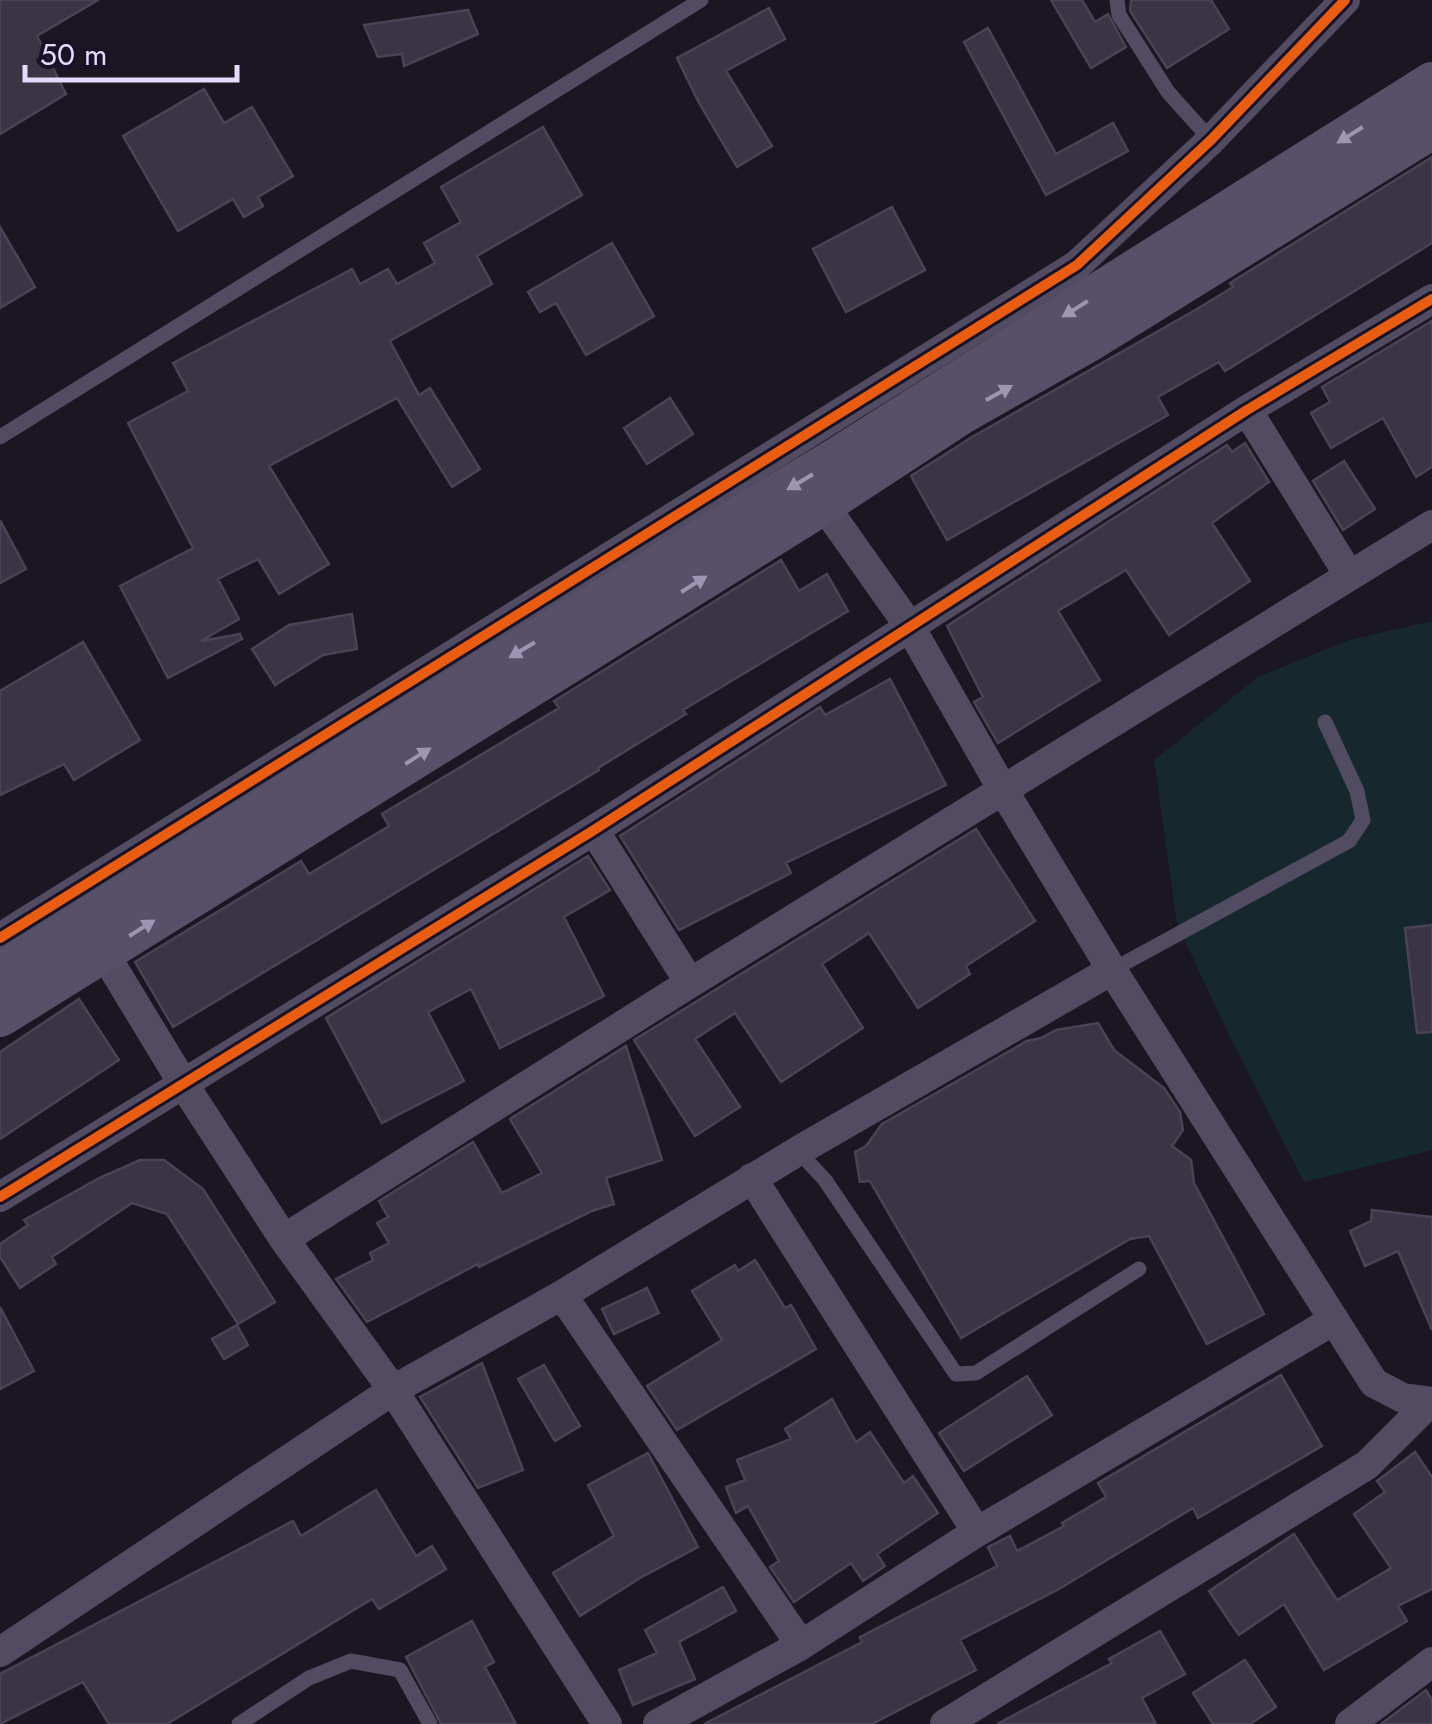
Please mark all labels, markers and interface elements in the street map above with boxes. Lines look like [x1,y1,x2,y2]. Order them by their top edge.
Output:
scale bar [25,20,238,82]
text: 50 m [40,33,107,76]
one-way arrow [1336,125,1363,144]
one-way arrow [1061,300,1089,317]
one-way arrow [985,384,1013,402]
one-way arrow [786,472,814,490]
one-way arrow [680,576,708,593]
one-way arrow [508,641,536,658]
one-way arrow [404,748,432,765]
one-way arrow [129,919,156,938]

